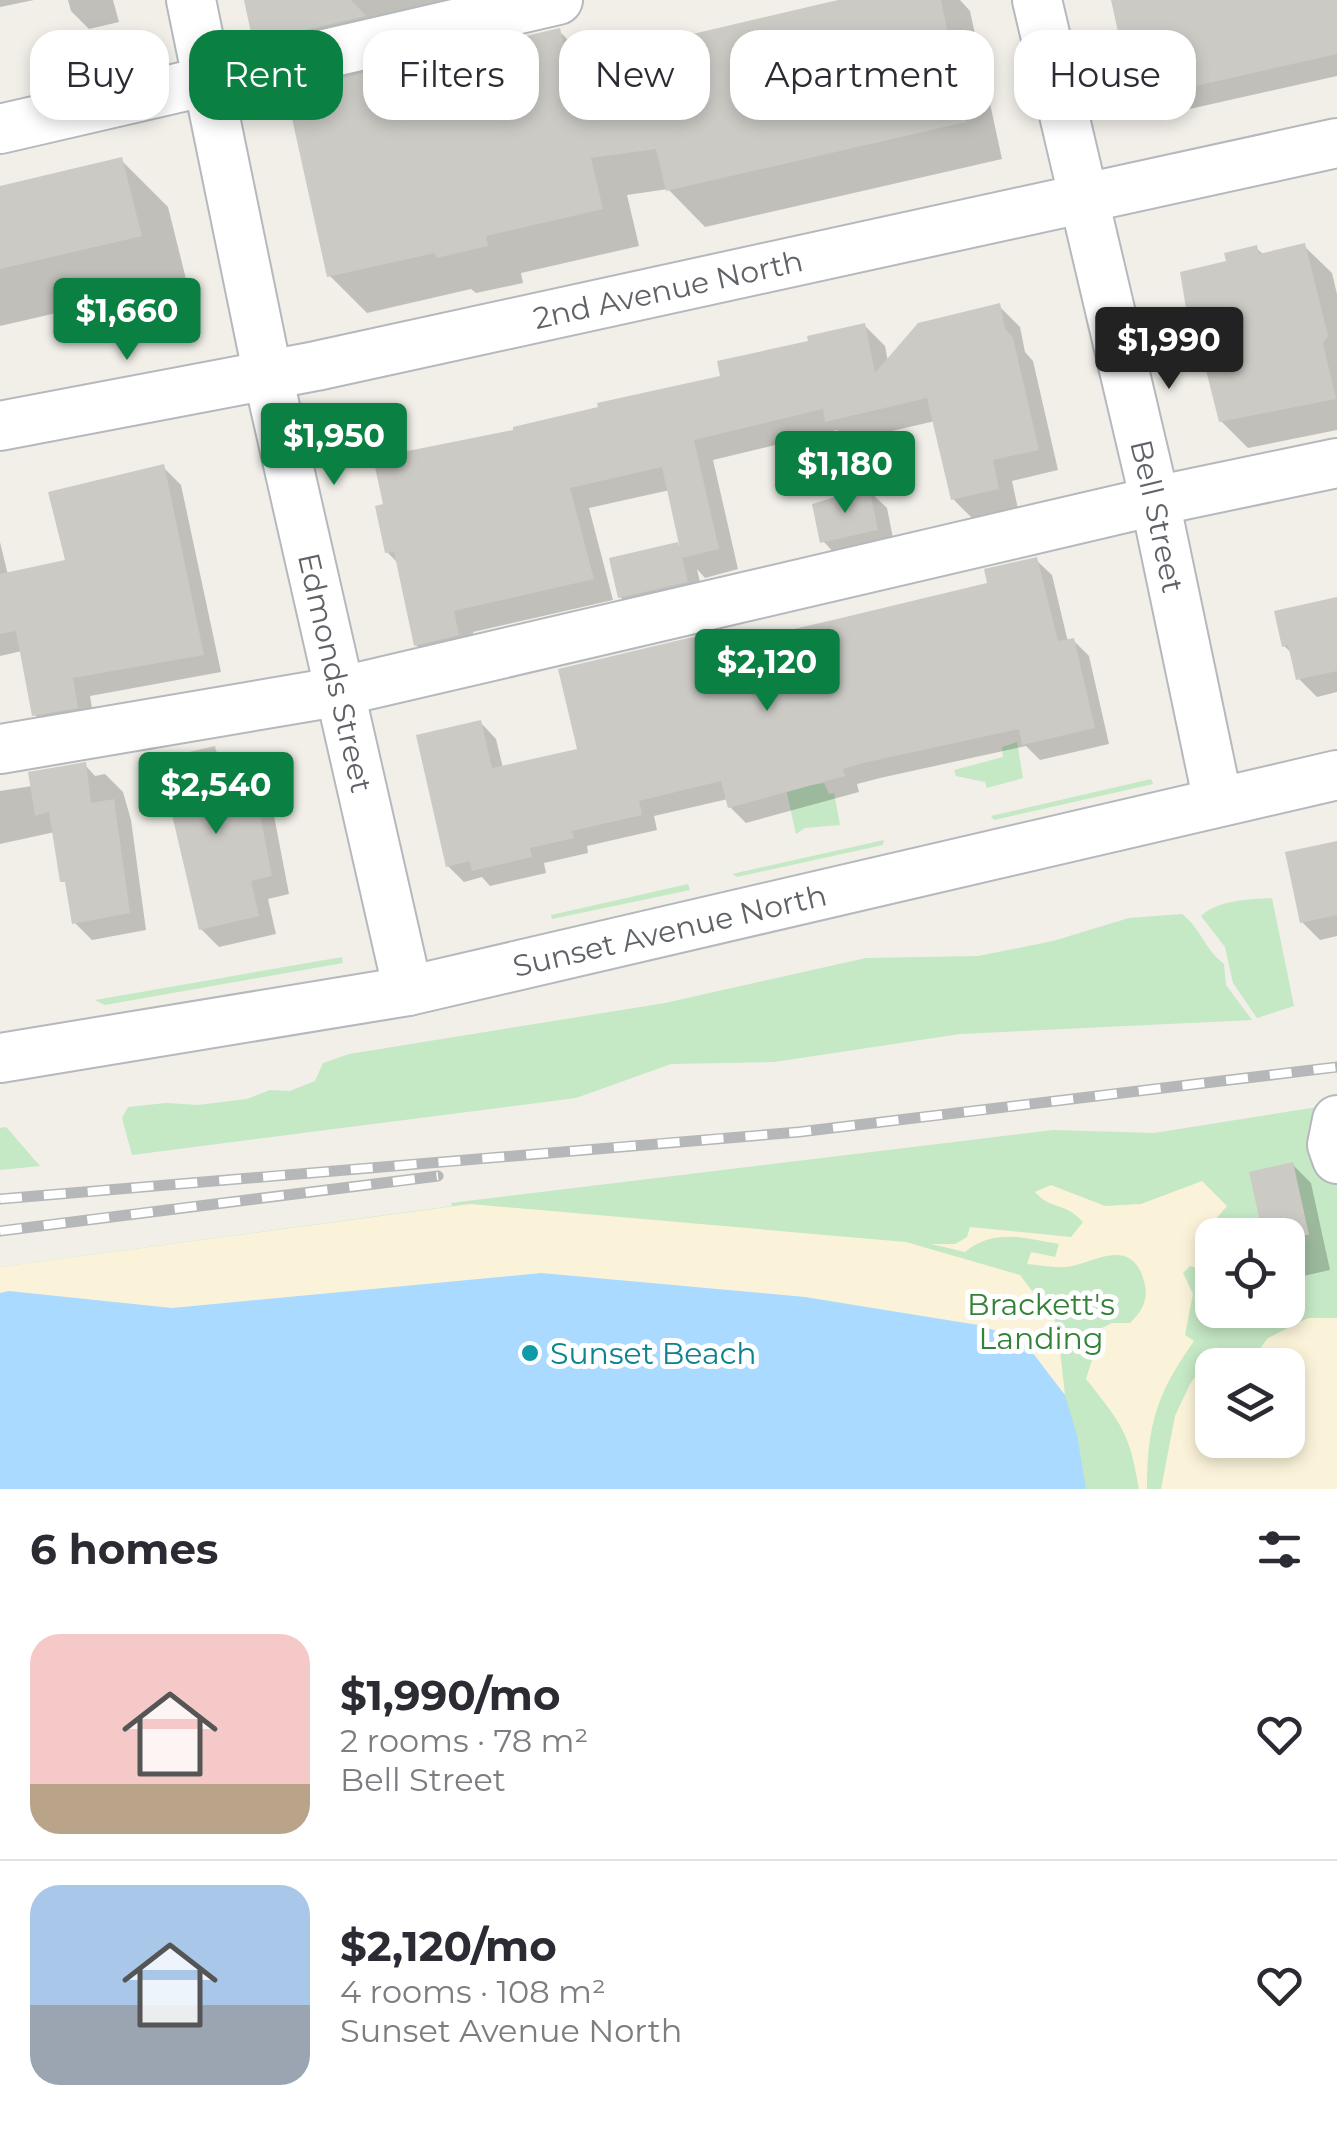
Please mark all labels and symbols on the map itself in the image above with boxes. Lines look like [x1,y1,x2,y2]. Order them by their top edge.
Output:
street label: 2nd Avenue North [530,242,806,337]
pin: $1,660 [46,278,208,363]
pin: $1,990 [1088,307,1250,392]
pin: $1,950 [253,403,415,488]
pin: $1,180 [764,431,926,516]
street label: Bell Street [1123,436,1192,596]
street label: Edmonds Street [290,549,381,796]
pin: $2,120 [686,629,848,714]
pin: $2,540 [135,752,297,837]
street label: Sunset Avenue North [509,876,830,985]
park label: Brackett's Landing [967,1286,1115,1357]
place label: Sunset Beach [550,1335,757,1372]
marker: Sunset Beach [519,1342,541,1364]

